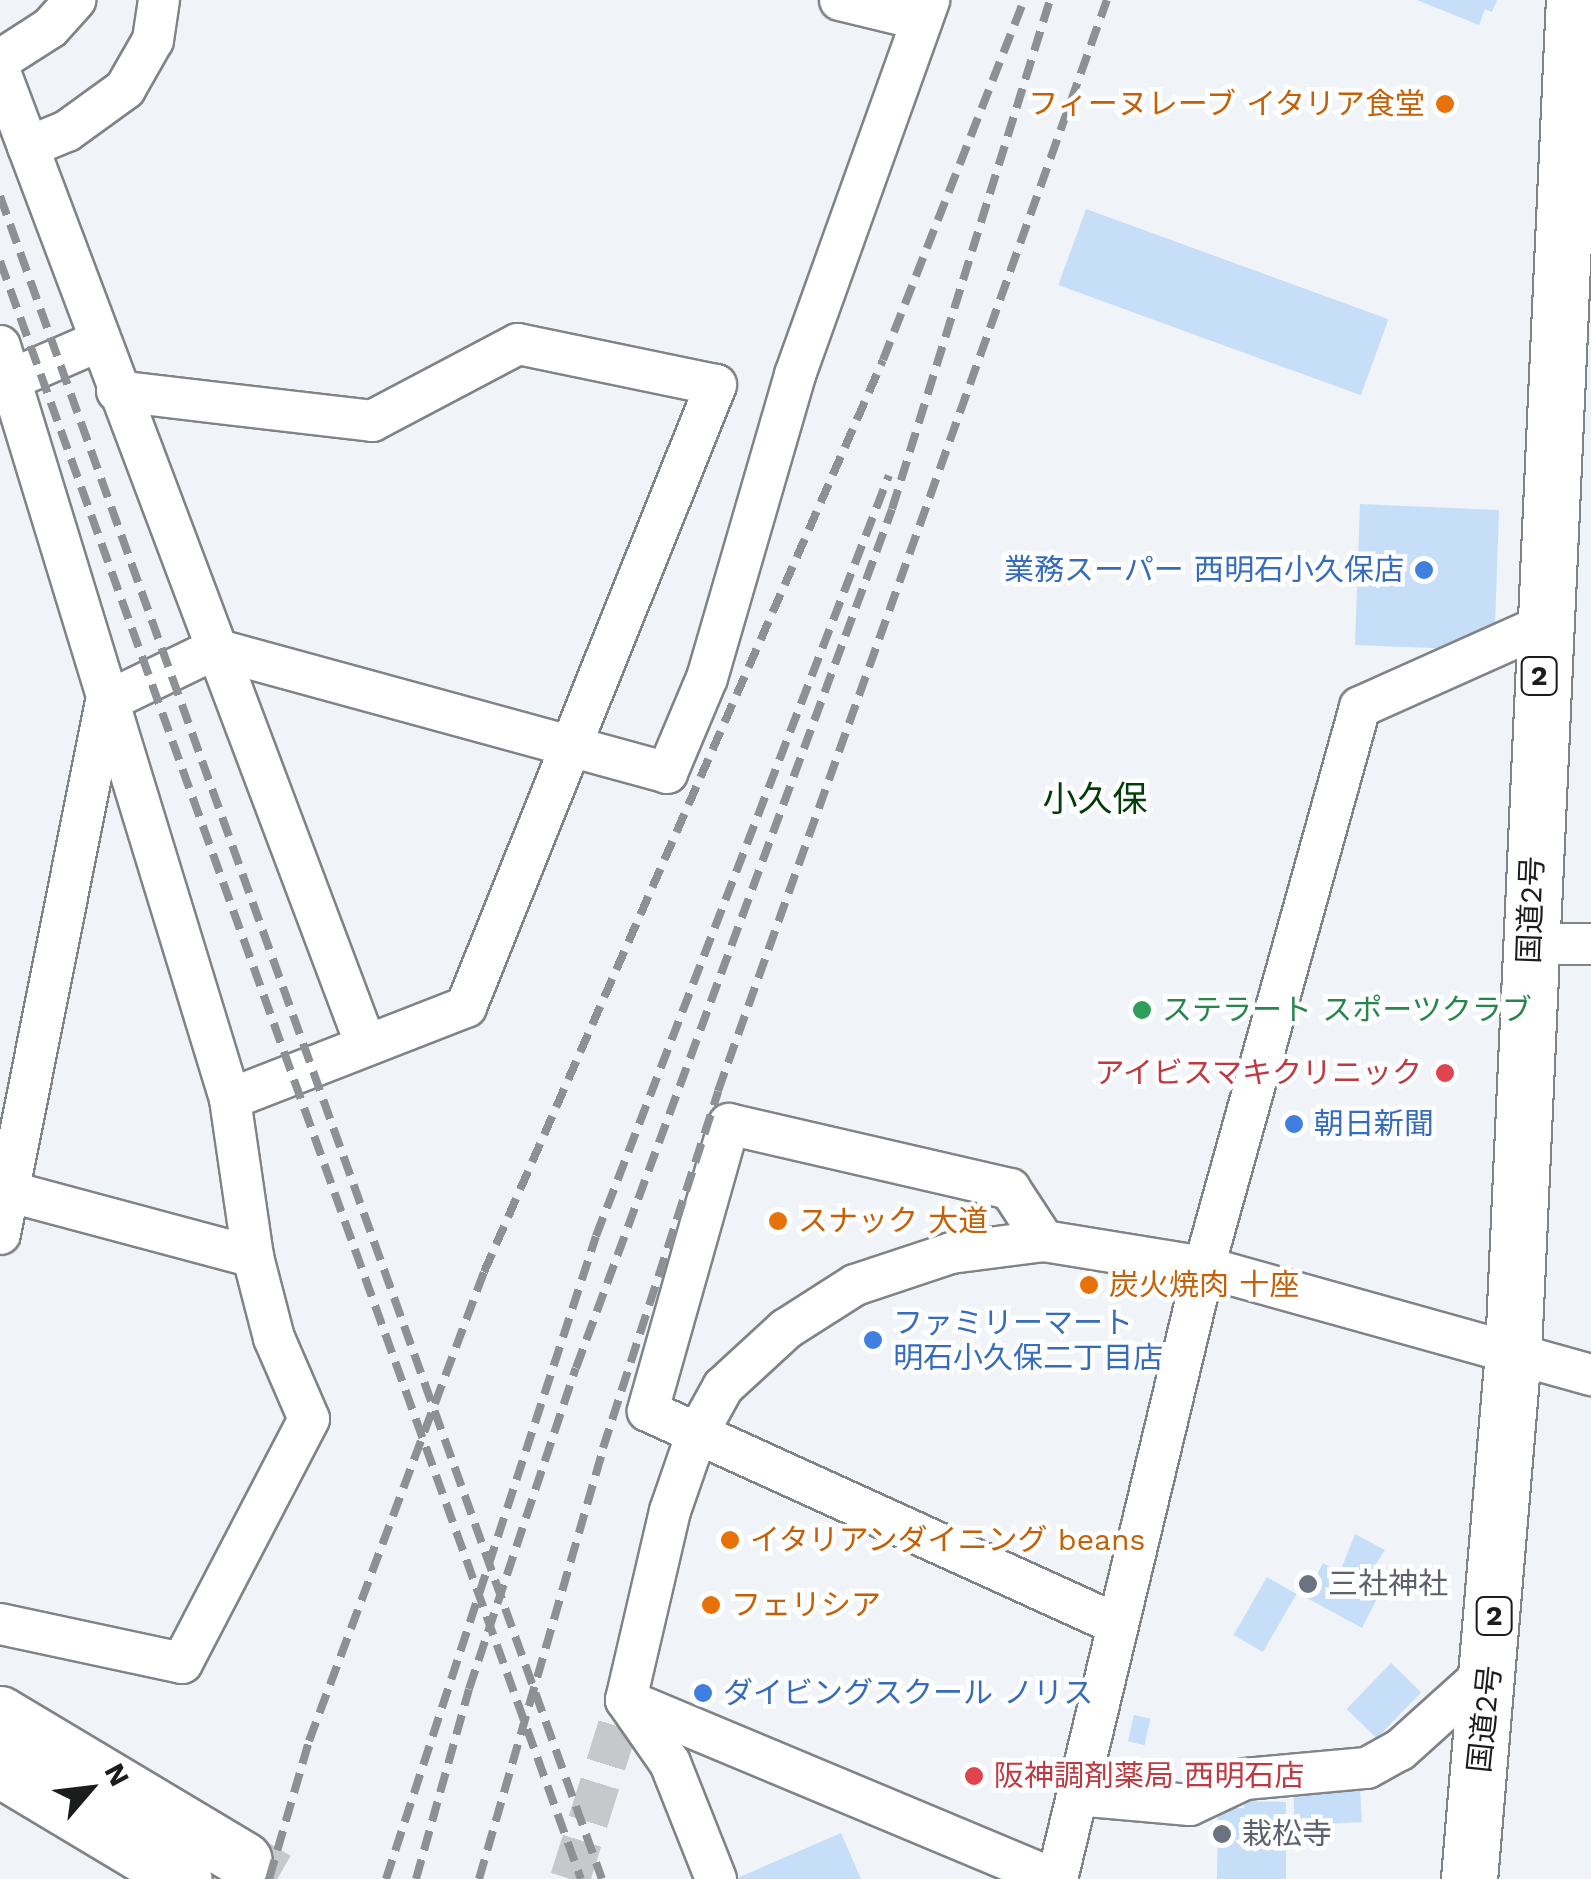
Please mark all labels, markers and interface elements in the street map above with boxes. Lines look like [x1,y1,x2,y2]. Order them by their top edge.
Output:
place label: フィーヌレーブ イタリア食堂 [1025,86,1425,122]
marker: フィーヌレーブ イタリア食堂 [1434,93,1456,115]
place label: 業務スーパー 西明石小久保店 [1004,552,1404,588]
marker: 業務スーパー 西明石小久保店 [1413,559,1435,581]
road number: 2 [1519,653,1559,699]
district label: 小久保 [1043,778,1147,820]
street label: 国道2号 [1511,856,1551,964]
place label: ステラート スポーツクラブ [1162,992,1532,1028]
marker: ステラート スポーツクラブ [1131,999,1153,1021]
place label: アイビスマキクリニック [1092,1055,1422,1091]
marker: アイビスマキクリニック [1432,1060,1458,1086]
place label: 朝日新聞 [1314,1106,1434,1142]
marker: 朝日新聞 [1283,1113,1305,1135]
place label: スナック 大道 [798,1203,988,1239]
marker: スナック 大道 [767,1210,789,1232]
place label: 炭火焼肉 十座 [1109,1267,1299,1303]
marker: 炭火焼肉 十座 [1078,1274,1100,1296]
place label: ファミリーマート 明石小久保二丁目店 [893,1305,1163,1376]
marker: ファミリーマート 明石小久保二丁目店 [862,1329,884,1351]
place label: イタリアンダイニング beans [750,1522,1148,1558]
marker: イタリアンダイニング beans [719,1529,741,1551]
place label: 三社神社 [1328,1566,1448,1602]
marker: 三社神社 [1297,1573,1319,1595]
place label: フェリシア [731,1587,881,1623]
road number: 2 [1474,1593,1514,1639]
marker: フェリシア [700,1594,722,1616]
street label: 国道2号 [1461,1664,1509,1774]
place label: ダイビングスクール ノリス [723,1675,1093,1711]
marker: ダイビングスクール ノリス [692,1682,714,1704]
north arrow [40,1739,140,1839]
text: N [97,1758,136,1792]
place label: 阪神調剤薬局 西明石店 [994,1758,1304,1794]
marker: 阪神調剤薬局 西明石店 [963,1765,985,1787]
place label: 栽松寺 [1242,1816,1332,1852]
marker: 栽松寺 [1211,1823,1233,1845]

